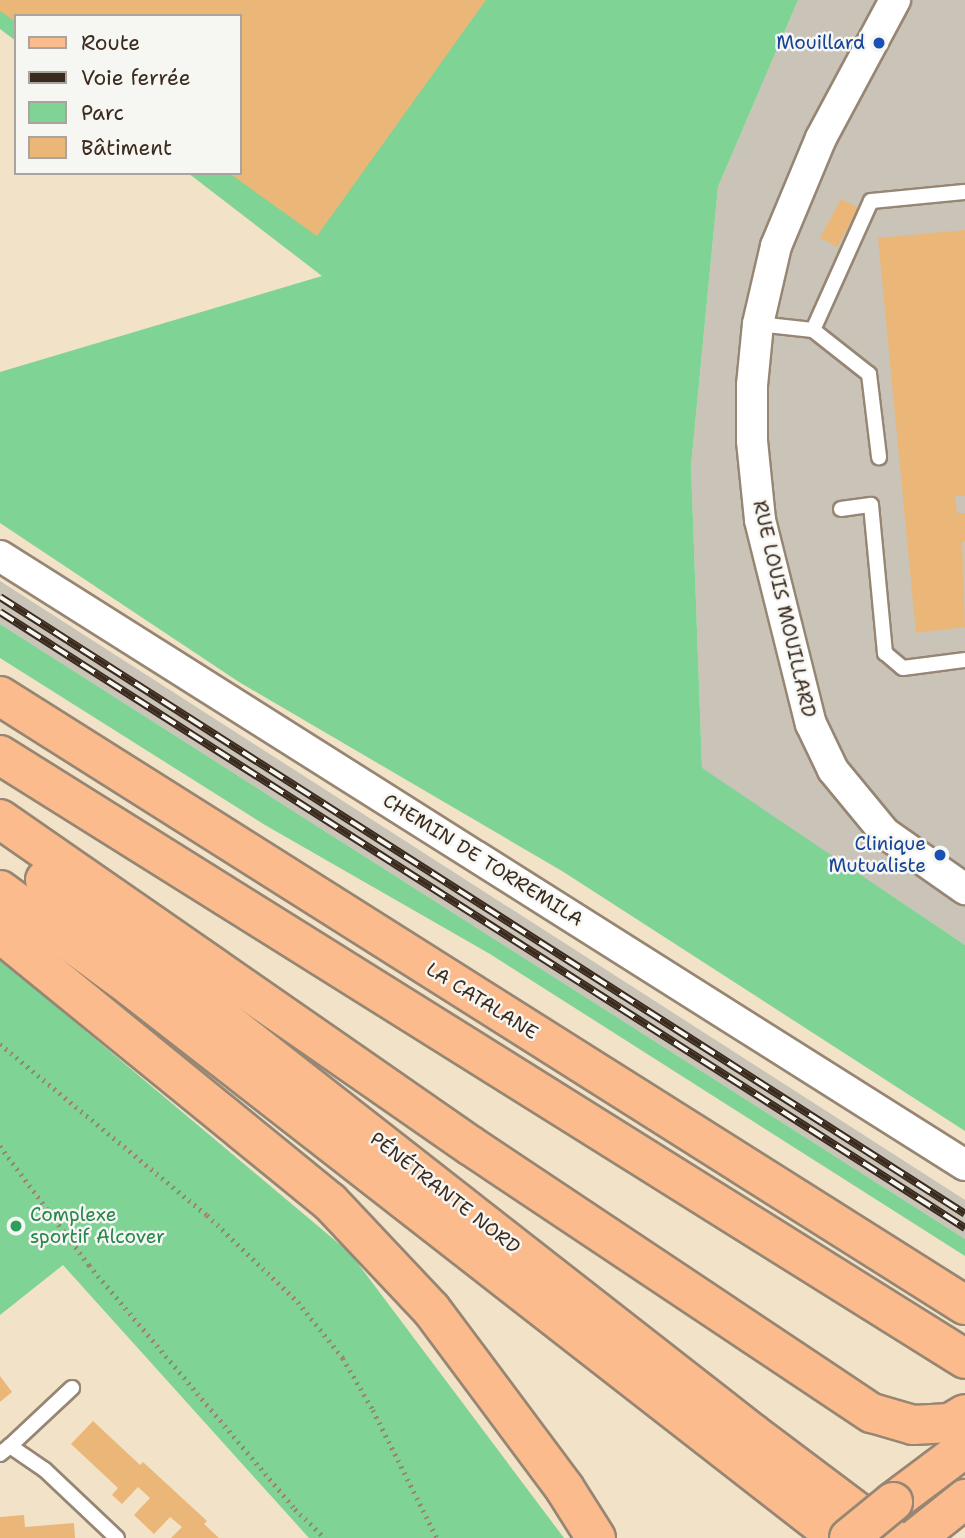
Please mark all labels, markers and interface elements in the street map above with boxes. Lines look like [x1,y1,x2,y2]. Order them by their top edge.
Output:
legend [14,14,242,175]
text: Route [81,29,140,57]
place label: Mouillard [776,32,865,54]
marker: Mouillard [871,35,887,51]
text: Voie ferrée [81,64,191,92]
text: Parc [81,99,124,127]
text: Bâtiment [81,134,172,162]
street label: RUE LOUIS MOUILLARD [748,498,820,720]
street label: CHEMIN DE TORREMILA [379,789,587,931]
place label: Clinique Mutualiste [828,833,926,877]
marker: Clinique Mutualiste [932,847,948,863]
street label: LA CATALANE [422,958,542,1044]
street label: PÉNÉTRANTE NORD [365,1127,525,1259]
place label: Complexe sportif Alcover [30,1204,165,1248]
marker: Complexe sportif Alcover [8,1218,24,1234]

